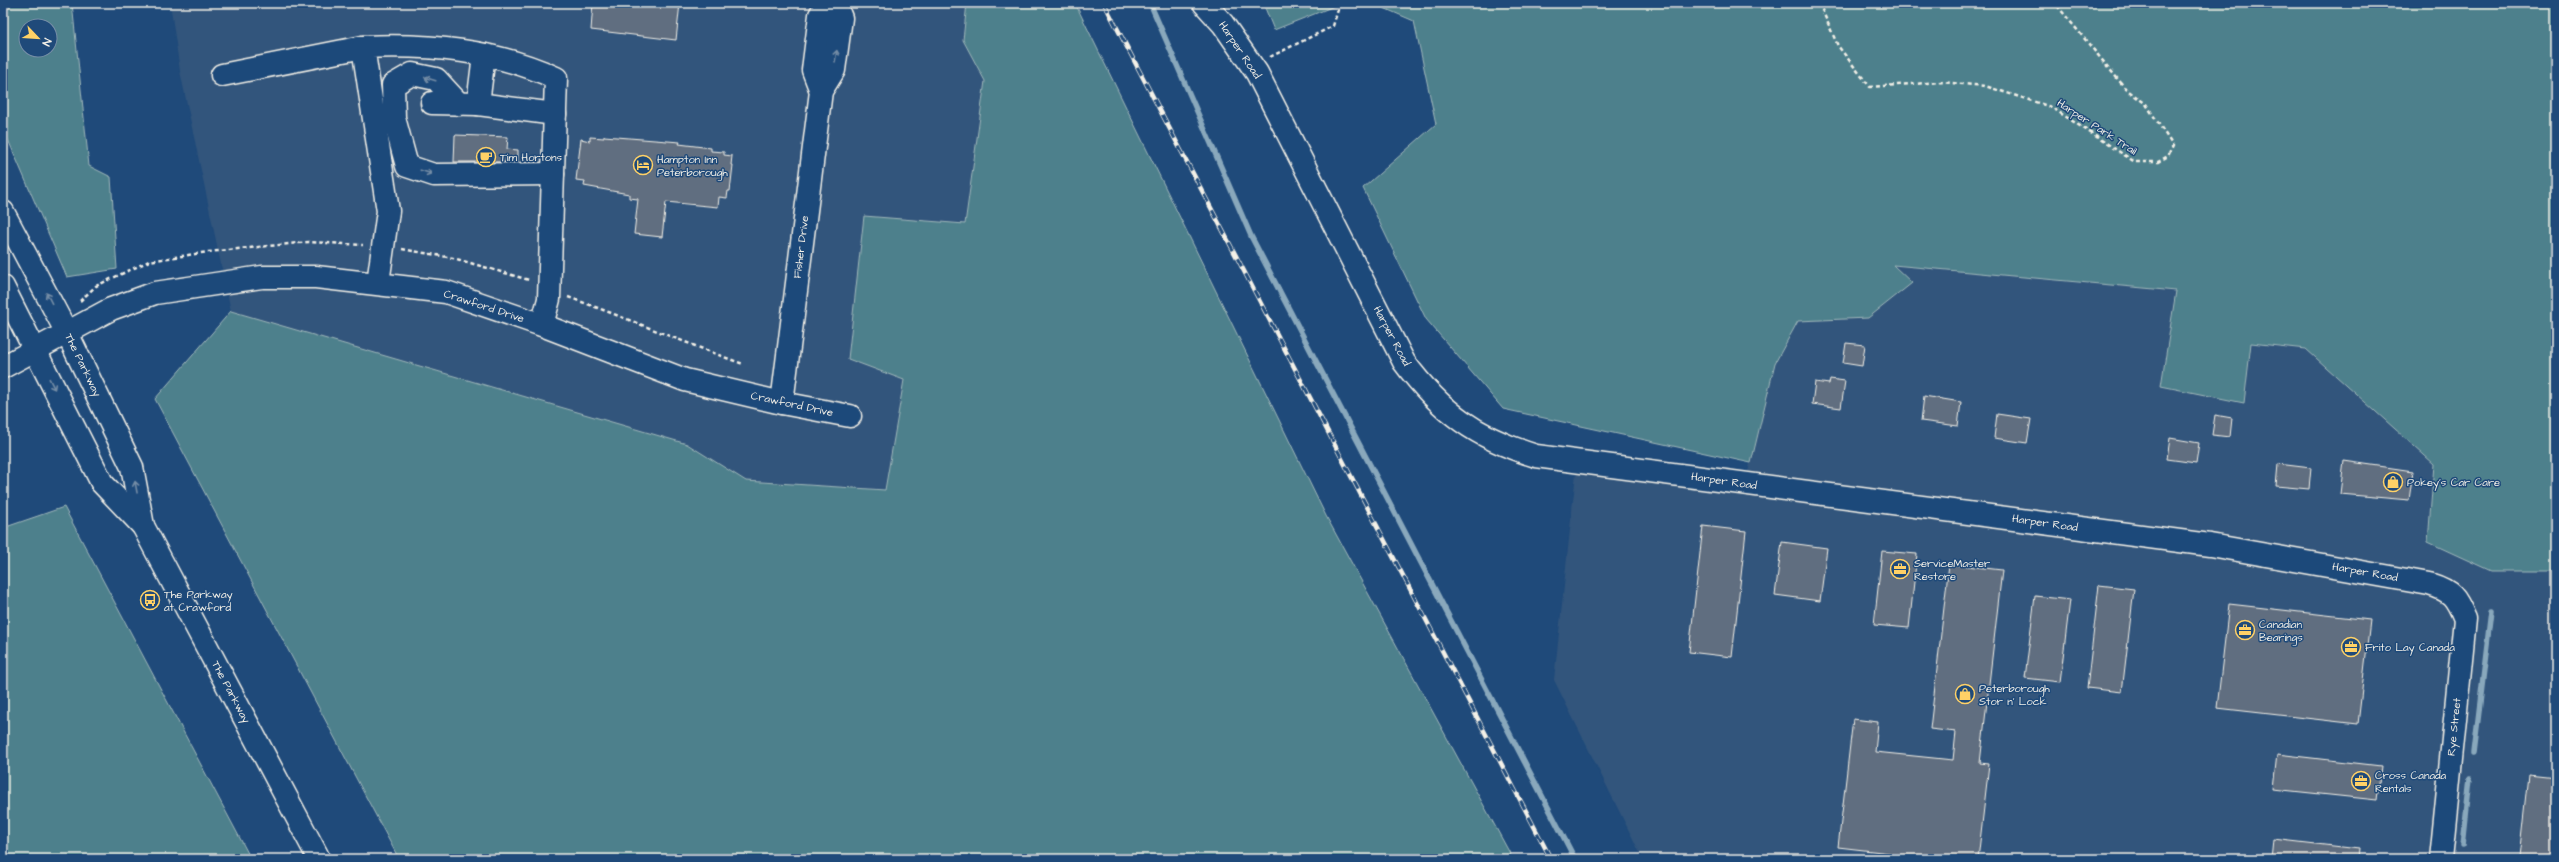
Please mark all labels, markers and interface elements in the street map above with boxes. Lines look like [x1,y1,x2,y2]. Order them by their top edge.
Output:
north arrow [18,18,58,58]
street label: Harper Road [1215,18,1265,82]
text: N [38,36,55,48]
one-way arrow [832,50,840,63]
one-way arrow [424,75,437,82]
street label: Harper Park Trail [2054,95,2140,159]
cafe icon: Tim Hortons [475,146,497,168]
place label: Tim Hortons [500,150,563,165]
place label: Hampton Inn Peterborough [657,152,728,181]
hotel icon: Hampton Inn Peterborough [632,154,654,176]
one-way arrow [420,169,432,177]
street label: Fisher Drive [790,215,812,279]
street label: Crawford Drive [442,286,526,326]
one-way arrow [44,292,52,304]
street label: Harper Road [1370,303,1414,369]
street label: The Parkway [60,331,105,400]
one-way arrow [49,377,56,389]
street label: Crawford Drive [750,388,835,420]
street label: Harper Road [1690,469,1758,493]
shop icon: Pokey's Car Care [2382,471,2404,493]
place label: Pokey's Car Care [2407,475,2500,491]
one-way arrow [132,481,140,494]
street label: Harper Road [2011,511,2079,535]
place label: ServiceMaster Restore [1914,556,1990,584]
office icon: ServiceMaster Restore [1889,558,1911,580]
street label: Harper Road [2331,559,2399,585]
place label: The Parkway at Crawford [164,587,233,615]
bus stop icon: The Parkway at Crawford [139,589,161,611]
place label: Canadian Bearings [2259,617,2303,646]
office icon: Canadian Bearings [2234,619,2256,641]
office icon: Frito Lay Canada [2340,636,2362,658]
place label: Frito Lay Canada [2365,640,2455,656]
street label: The Parkway [207,658,254,726]
place label: Peterborough Stor n' Lock [1979,681,2050,709]
shop icon: Peterborough Stor n' Lock [1954,683,1976,705]
street label: Rye Street [2444,697,2466,757]
place label: Cross Canada Rentals [2375,768,2447,796]
office icon: Cross Canada Rentals [2350,770,2372,792]

